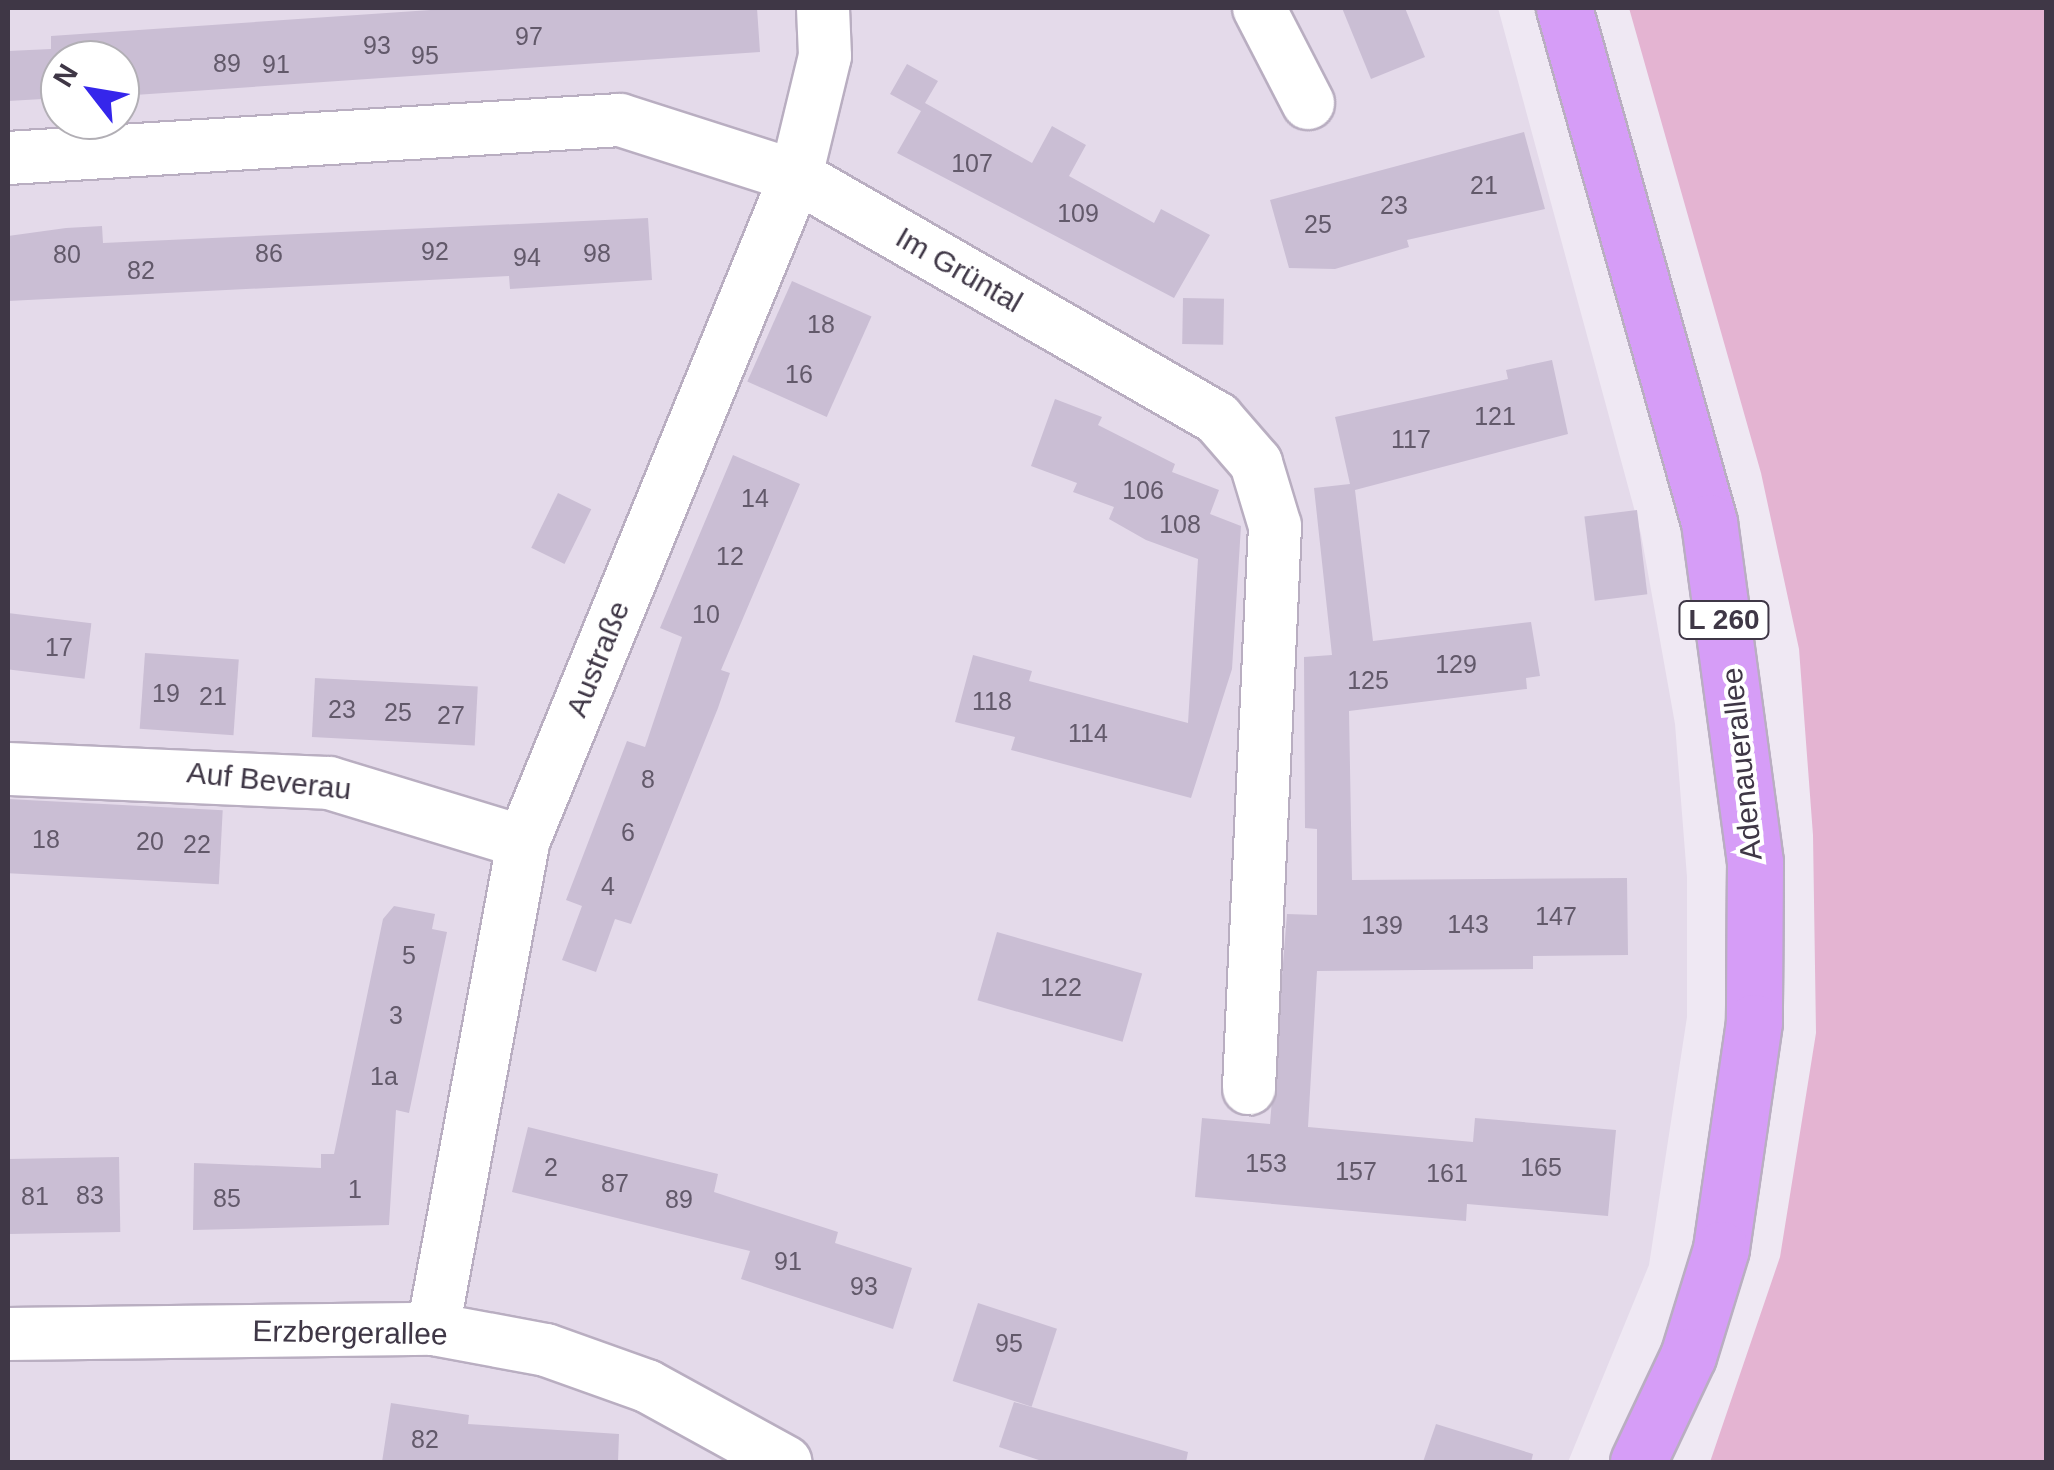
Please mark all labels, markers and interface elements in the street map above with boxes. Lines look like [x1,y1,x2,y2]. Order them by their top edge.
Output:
house number: 97 [515,21,543,51]
house number: 93 [363,30,391,60]
north arrow [40,40,140,140]
house number: 95 [411,40,439,70]
house number: 89 [213,48,241,78]
house number: 91 [262,49,290,79]
text: N [47,59,84,92]
house number: 107 [951,148,993,178]
house number: 21 [1470,170,1498,200]
house number: 23 [1380,190,1408,220]
house number: 109 [1057,198,1099,228]
house number: 25 [1304,209,1332,239]
street label: Im Grüntal [889,219,1029,321]
house number: 92 [421,236,449,266]
house number: 86 [255,238,283,268]
house number: 98 [583,238,611,268]
house number: 80 [53,239,81,269]
house number: 94 [513,242,541,272]
house number: 82 [127,255,155,285]
house number: 18 [807,309,835,339]
house number: 16 [785,359,813,389]
house number: 121 [1474,401,1516,431]
house number: 117 [1391,424,1431,454]
house number: 106 [1122,475,1164,505]
house number: 14 [741,483,769,513]
house number: 108 [1159,509,1201,539]
house number: 12 [716,541,744,571]
street label: Austraße [559,596,637,722]
road number: L 260 [1676,597,1772,643]
house number: 10 [692,599,720,629]
house number: 17 [45,632,73,662]
house number: 129 [1435,649,1477,679]
house number: 125 [1347,665,1389,695]
street label: Adenauerallee [1714,666,1770,862]
house number: 19 [152,678,180,708]
house number: 21 [199,681,227,711]
house number: 118 [972,686,1012,716]
house number: 23 [328,694,356,724]
house number: 25 [384,697,412,727]
house number: 27 [437,700,465,730]
house number: 114 [1068,718,1108,748]
street label: Auf Beverau [185,754,353,808]
house number: 8 [641,764,655,794]
house number: 6 [621,817,635,847]
house number: 18 [32,824,60,854]
house number: 20 [136,826,164,856]
house number: 22 [183,829,211,859]
house number: 4 [601,871,615,901]
house number: 147 [1535,901,1577,931]
house number: 143 [1447,909,1489,939]
house number: 139 [1361,910,1403,940]
house number: 5 [402,940,416,970]
house number: 122 [1040,972,1082,1002]
house number: 3 [389,1000,403,1030]
house number: 1a [370,1061,398,1091]
house number: 153 [1245,1148,1287,1178]
house number: 2 [544,1152,558,1182]
house number: 165 [1520,1152,1562,1182]
house number: 157 [1335,1156,1377,1186]
house number: 161 [1426,1158,1468,1188]
house number: 87 [601,1168,629,1198]
house number: 1 [348,1174,362,1204]
house number: 83 [76,1180,104,1210]
house number: 81 [21,1181,49,1211]
house number: 85 [213,1183,241,1213]
house number: 89 [665,1184,693,1214]
house number: 91 [774,1246,802,1276]
house number: 93 [850,1271,878,1301]
street label: Erzbergerallee [252,1313,448,1353]
house number: 95 [995,1328,1023,1358]
house number: 82 [411,1424,439,1454]

